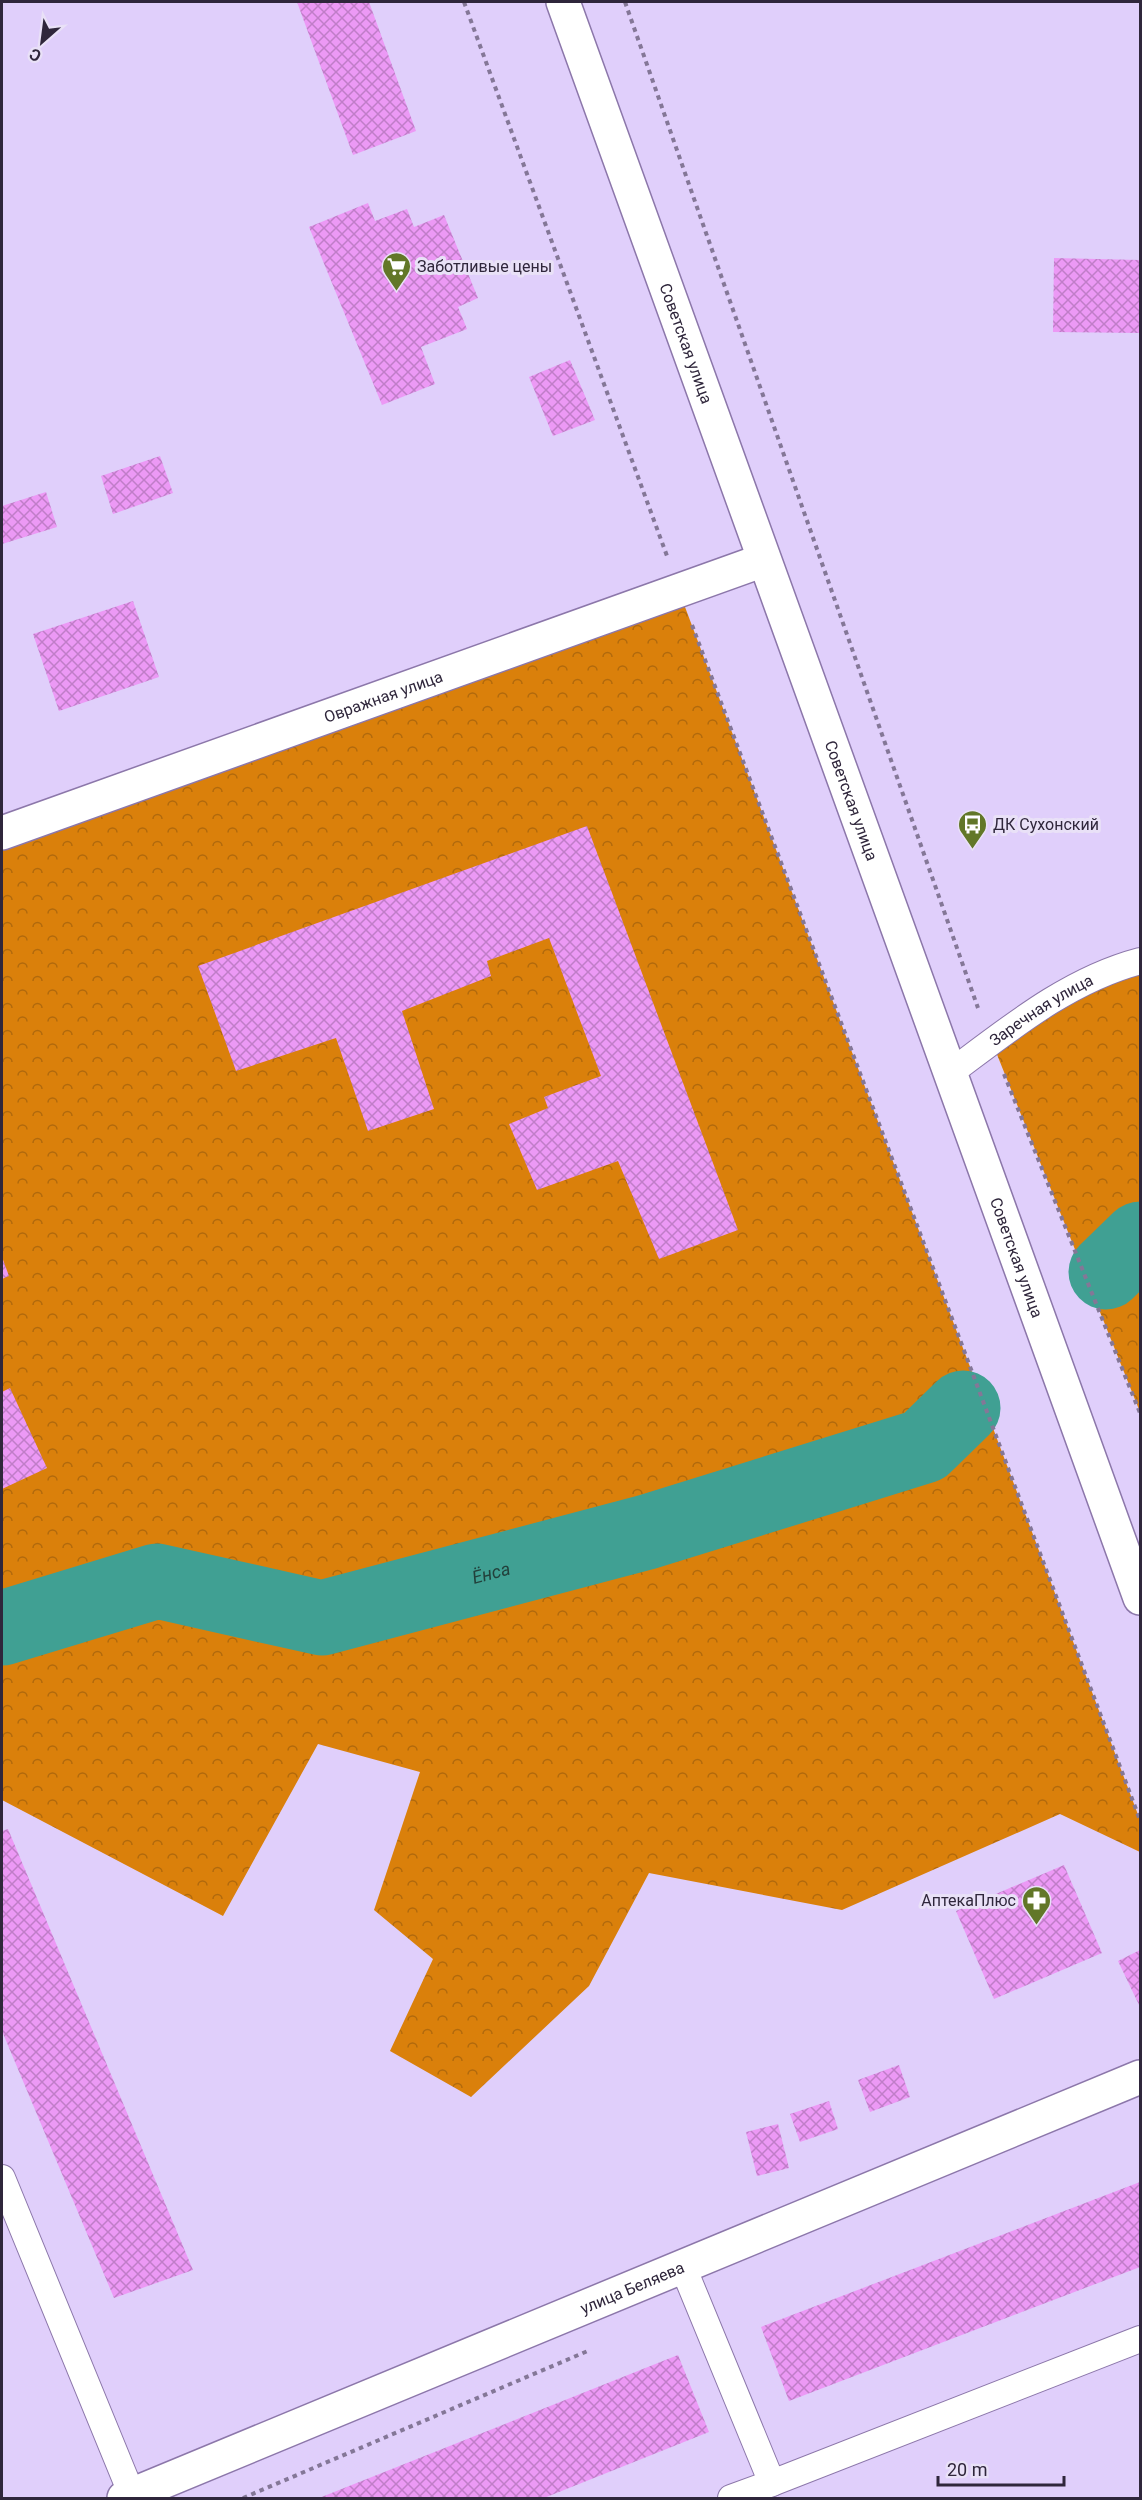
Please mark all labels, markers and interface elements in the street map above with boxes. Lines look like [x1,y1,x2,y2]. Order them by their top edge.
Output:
north arrow [12,12,72,72]
text: С [26,44,44,66]
supermarket icon: Заботливые цены [380,250,412,292]
place label: Заботливые цены [417,257,552,276]
street label: Советская улица [655,281,716,406]
street label: Овражная улица [322,667,445,727]
street label: Советская улица [821,738,882,863]
bus stop icon: ДК Сухонский [956,808,988,850]
place label: ДК Сухонский [993,815,1099,834]
street label: Заречная улица [986,971,1096,1050]
street label: Советская улица [986,1195,1047,1320]
water label: Ёнса [470,1558,512,1588]
pharmacy icon: АптекаПлюс [1021,1884,1053,1926]
place label: АптекаПлюс [921,1891,1016,1910]
street label: улица Беляева [577,2258,687,2318]
scale bar [938,2449,1064,2487]
text: 20 m [947,2459,987,2480]

